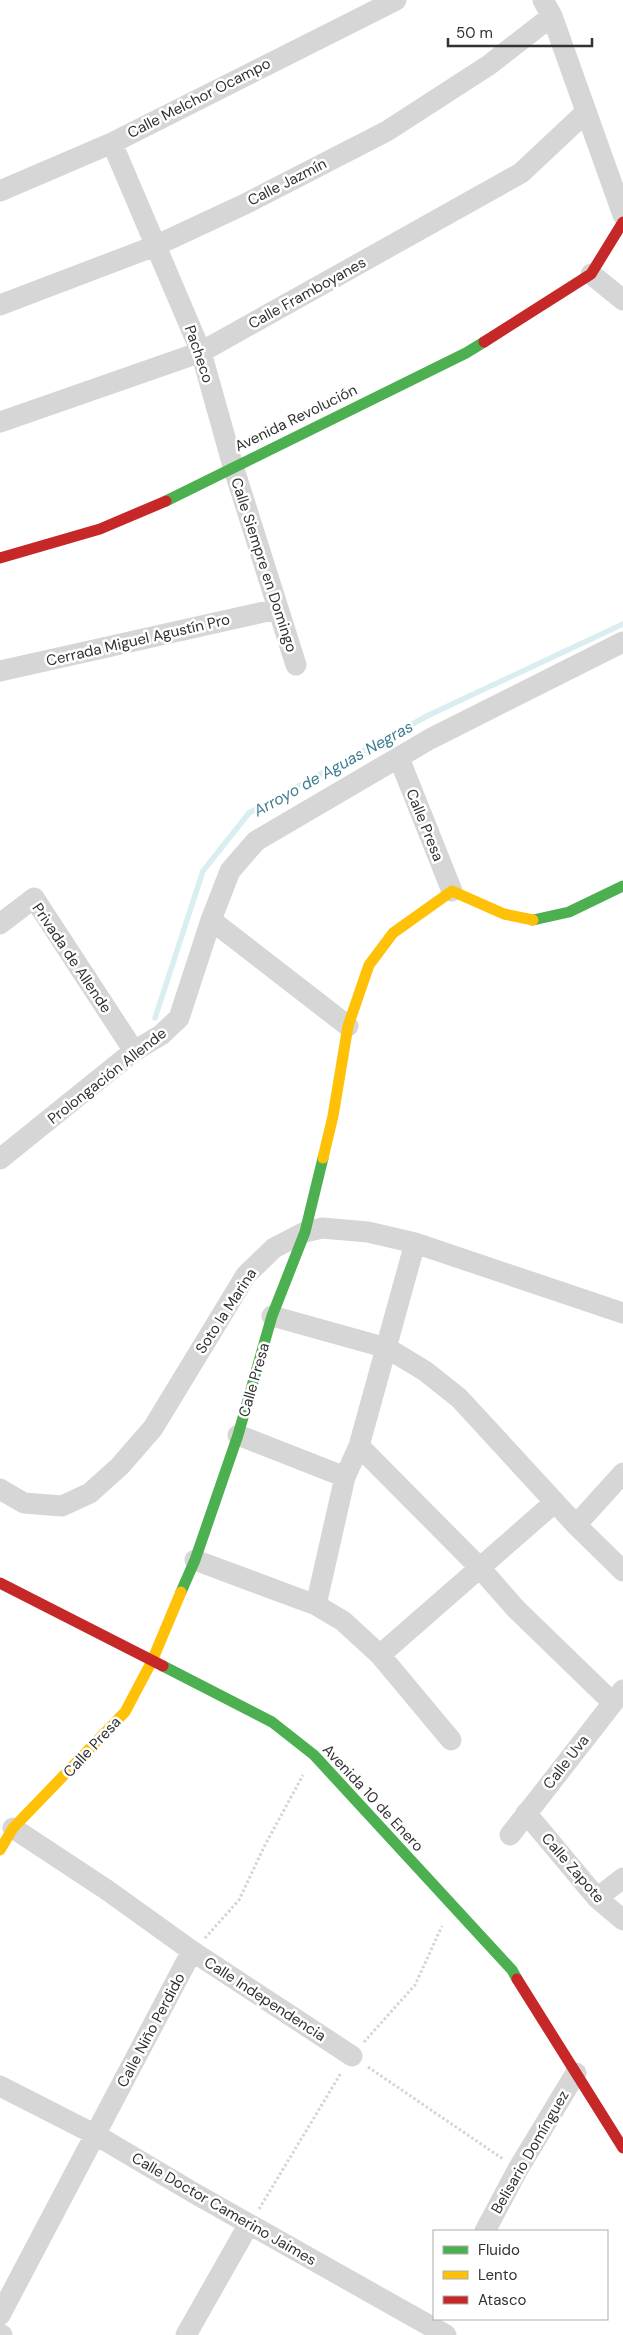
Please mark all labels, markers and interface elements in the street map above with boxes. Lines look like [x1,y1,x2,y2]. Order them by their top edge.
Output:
scale bar [448,15,592,47]
text: 50 m [456,23,493,43]
street label: Calle Melchor Ocampo [124,53,274,143]
street label: Calle Jazmín [244,154,330,210]
street label: Calle Framboyanes [245,252,369,334]
street label: Pacheco [180,323,218,386]
street label: Avenida Revolución [232,380,360,456]
street label: Calle Siempre en Domingo [226,475,302,655]
street label: Cerrada Miguel Agustín Pro [44,609,232,671]
water label: Arroyo de Aguas Negras [249,716,417,822]
street label: Calle Presa [401,786,449,864]
street label: Privada de Allende [28,899,116,1017]
street label: Prolongación Allende [43,1023,171,1129]
street label: Soto la Marina [191,1264,261,1358]
street label: Calle Presa [234,1341,274,1419]
street label: Calle Presa [59,1712,125,1782]
street label: Calle Uva [539,1731,593,1793]
street label: Avenida 10 de Enero [318,1740,428,1856]
street label: Calle Zapote [537,1829,609,1907]
street label: Calle Independencia [200,1952,330,2046]
street label: Calle Niño Perdido [112,1969,190,2091]
street label: Belisario Domínguez [487,2087,574,2217]
street label: Calle Doctor Camerino Jaimes [128,2148,320,2270]
legend [433,2230,608,2320]
text: Fluido [478,2240,520,2260]
text: Lento [478,2265,517,2285]
text: Atasco [478,2290,526,2310]

